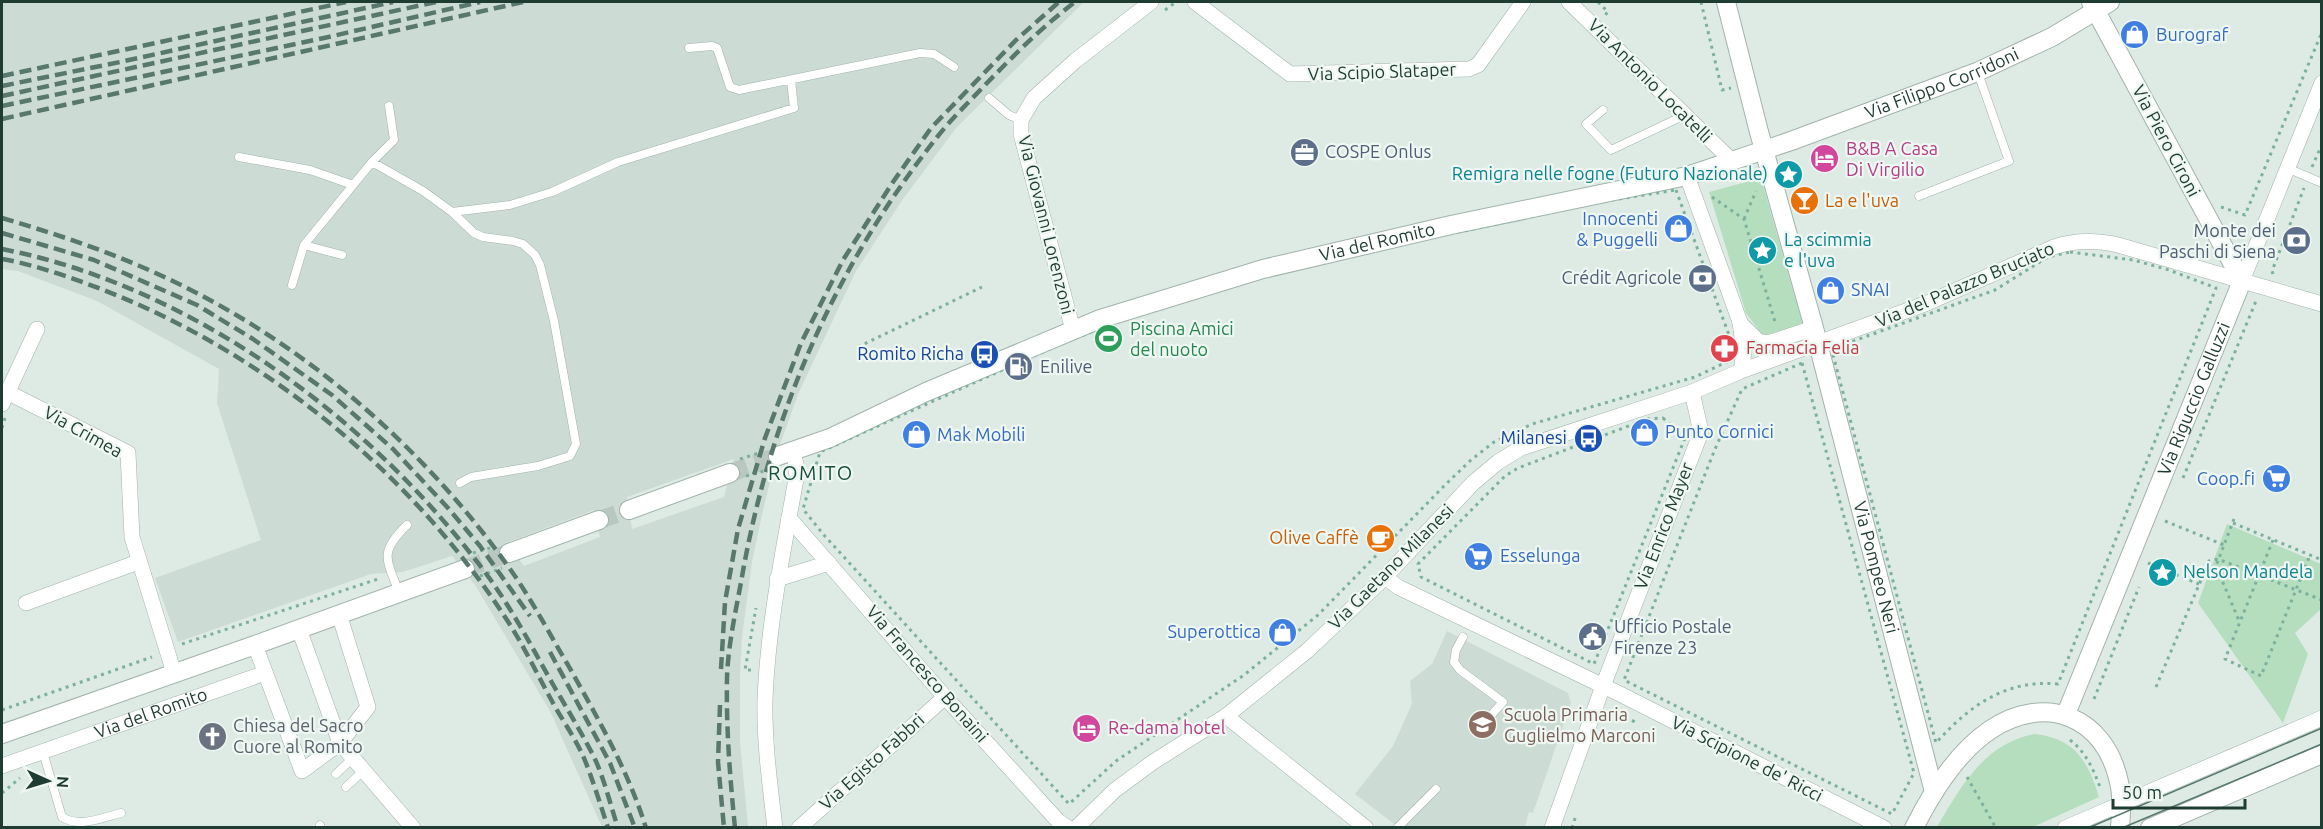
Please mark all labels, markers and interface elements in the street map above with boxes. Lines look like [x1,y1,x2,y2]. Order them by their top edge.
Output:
street label: Via Antonio Locatelli [1585,14,1717,146]
shop icon: Burograf [2119,19,2151,51]
place label: Burograf [2156,24,2228,44]
street label: Via Filippo Corridoni [1862,43,2022,122]
street label: Via Scipio Slataper [1307,58,1457,84]
street label: Via Piero Cironi [2129,81,2205,200]
street label: Via Giovanni Lorenzoni [1015,133,1079,316]
office icon: COSPE Onlus [1288,136,1320,168]
place label: B&B A Casa Di Virgilio [1846,138,1938,179]
place label: COSPE Onlus [1325,141,1431,161]
hotel icon: B&B A Casa Di Virgilio [1809,143,1841,175]
place icon: Remigra nelle fogne (Futuro Nazionale) [1773,158,1805,190]
place label: Remigra nelle fogne (Futuro Nazionale) [1452,163,1768,184]
bar icon: La e l'uva [1788,185,1820,217]
place label: La e l'uva [1825,190,1899,210]
place label: Innocenti & Puggelli [1577,208,1658,249]
shop icon: Innocenti & Puggelli [1663,213,1695,245]
street label: Via del Romito [1317,218,1437,265]
place label: Monte dei Paschi di Siena [2159,220,2276,261]
bank icon: Monte dei Paschi di Siena [2281,225,2313,257]
place label: La scimmia e l'uva [1784,229,1872,270]
place icon: La scimmia e l'uva [1747,234,1779,266]
street label: Via del Palazzo Bruciato [1872,237,2057,331]
bank icon: Crédit Agricole [1687,262,1719,294]
place label: Crédit Agricole [1561,267,1682,287]
shop icon: SNAI [1814,274,1846,306]
place label: SNAI [1851,279,1890,299]
place label: Piscina Amici del nuoto [1130,318,1234,359]
street label: Via Riguccio Galluzzi [2153,319,2233,478]
sports icon: Piscina Amici del nuoto [1093,323,1125,355]
pharmacy icon: Farmacia Felia [1709,332,1741,364]
place label: Farmacia Felia [1746,337,1860,357]
bus stop icon: Romito Richa [969,338,1001,370]
place label: Romito Richa [857,343,964,363]
fuel station icon: Enilive [1003,351,1035,383]
place label: Enilive [1040,356,1093,376]
street label: Via Crimea [41,401,126,461]
shop icon: Punto Cornici [1628,416,1660,448]
shop icon: Mak Mobili [900,419,932,451]
place label: Punto Cornici [1665,421,1774,441]
bus stop icon: Milanesi [1572,422,1604,454]
place label: Mak Mobili [937,424,1025,444]
place label: Milanesi [1501,427,1567,447]
street label: Via Enrico Mayer [1630,459,1697,592]
district label: ROMITO [768,461,854,484]
supermarket icon: Coop.fi [2260,463,2292,495]
place label: Coop.fi [2197,468,2255,488]
street label: Via Pompeo Neri [1850,499,1904,635]
street label: Via Gaetano Milanesi [1324,500,1457,633]
cafe icon: Olive Caffè [1364,522,1396,554]
place label: Olive Caffè [1269,527,1359,547]
supermarket icon: Esselunga [1463,540,1495,572]
place label: Esselunga [1500,545,1581,565]
place icon: Nelson Mandela [2146,556,2178,588]
place label: Nelson Mandela [2183,561,2313,581]
street label: Via Francesco Bonaini [863,601,993,746]
shop icon: Superottica [1266,616,1298,648]
place label: Ufficio Postale Firenze 23 [1614,616,1732,657]
place label: Superottica [1167,621,1261,641]
public building icon: Ufficio Postale Firenze 23 [1577,621,1609,653]
street label: Via del Romito [92,683,210,742]
place label: Scuola Primaria Guglielmo Marconi [1504,704,1656,745]
street label: Via Egisto Fabbri [815,709,928,814]
school or university icon: Scuola Primaria Guglielmo Marconi [1467,709,1499,741]
street label: Via Scipione de' Ricci [1668,711,1826,805]
hotel icon: Re-dama hotel [1071,712,1103,744]
place label: Chiesa del Sacro Cuore al Romito [233,715,364,756]
place label: Re-dama hotel [1108,717,1226,737]
church icon: Chiesa del Sacro Cuore al Romito [196,720,228,752]
north arrow [18,751,78,811]
scale bar [2113,772,2245,810]
text: N [54,775,72,789]
text: 50 m [2122,782,2162,802]

